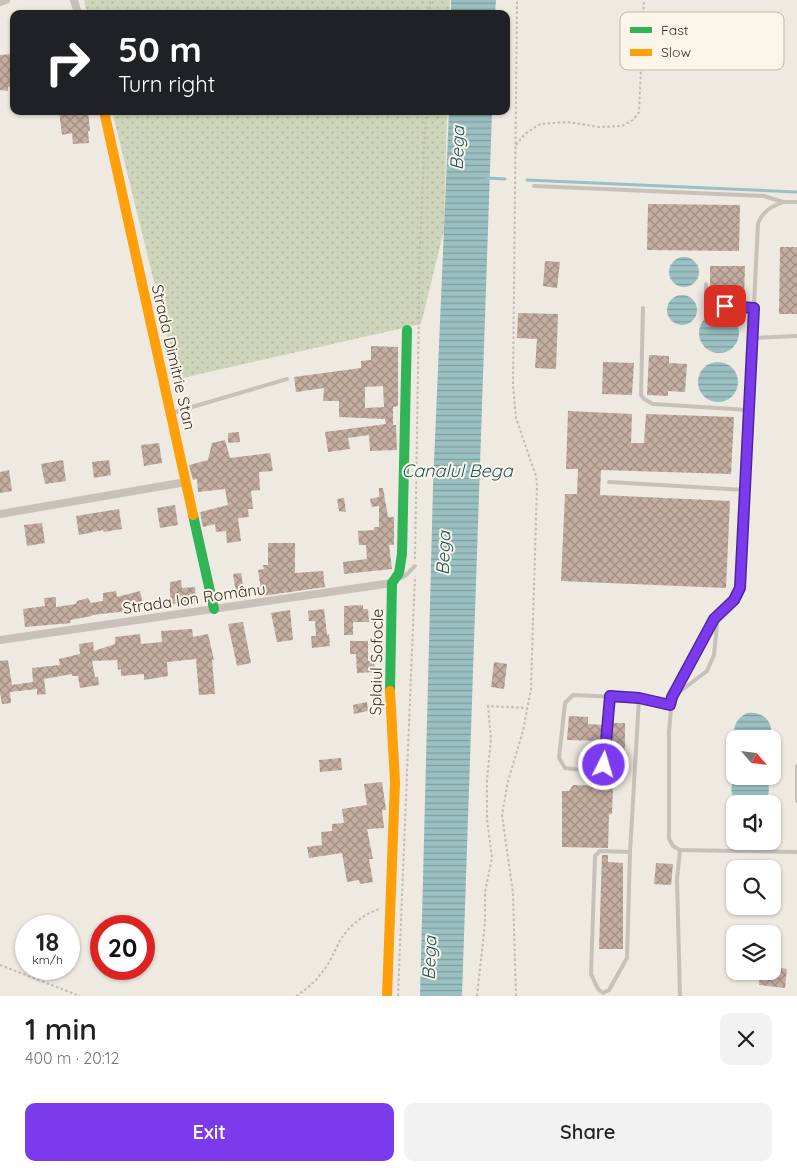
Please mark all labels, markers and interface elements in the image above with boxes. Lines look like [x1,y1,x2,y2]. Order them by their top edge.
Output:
legend [620,12,784,70]
text: Fast [661,21,689,39]
text: 50 m [118,27,202,71]
icon: right [35,30,100,95]
text: Slow [661,43,691,61]
text: Turn right [118,70,215,98]
water label: Bega [445,125,469,170]
street label: Strada Dimitrie Stan [148,282,200,432]
pin [704,285,746,327]
icon: arrive [711,292,739,320]
water label: Canalul Bega [401,459,514,482]
water label: Bega [431,530,455,575]
street label: Strada Ion Românu [121,578,267,618]
street label: Splaiul Sofocle [365,608,387,716]
north arrow [726,730,781,785]
map controls [726,730,781,980]
position arrow [577,738,629,790]
button: sound [726,795,781,850]
button: search [726,860,781,915]
speed limit sign: 20 [90,915,155,980]
button: layers [726,925,781,980]
text: 18 [36,926,59,957]
water label: Bega [417,935,441,980]
text: km/h [32,952,63,967]
text: 1 min [25,1010,97,1048]
button: close [720,1013,772,1065]
text: 400 m · 20:12 [25,1048,119,1068]
button: Exit [25,1103,394,1161]
button: Share [404,1103,772,1161]

